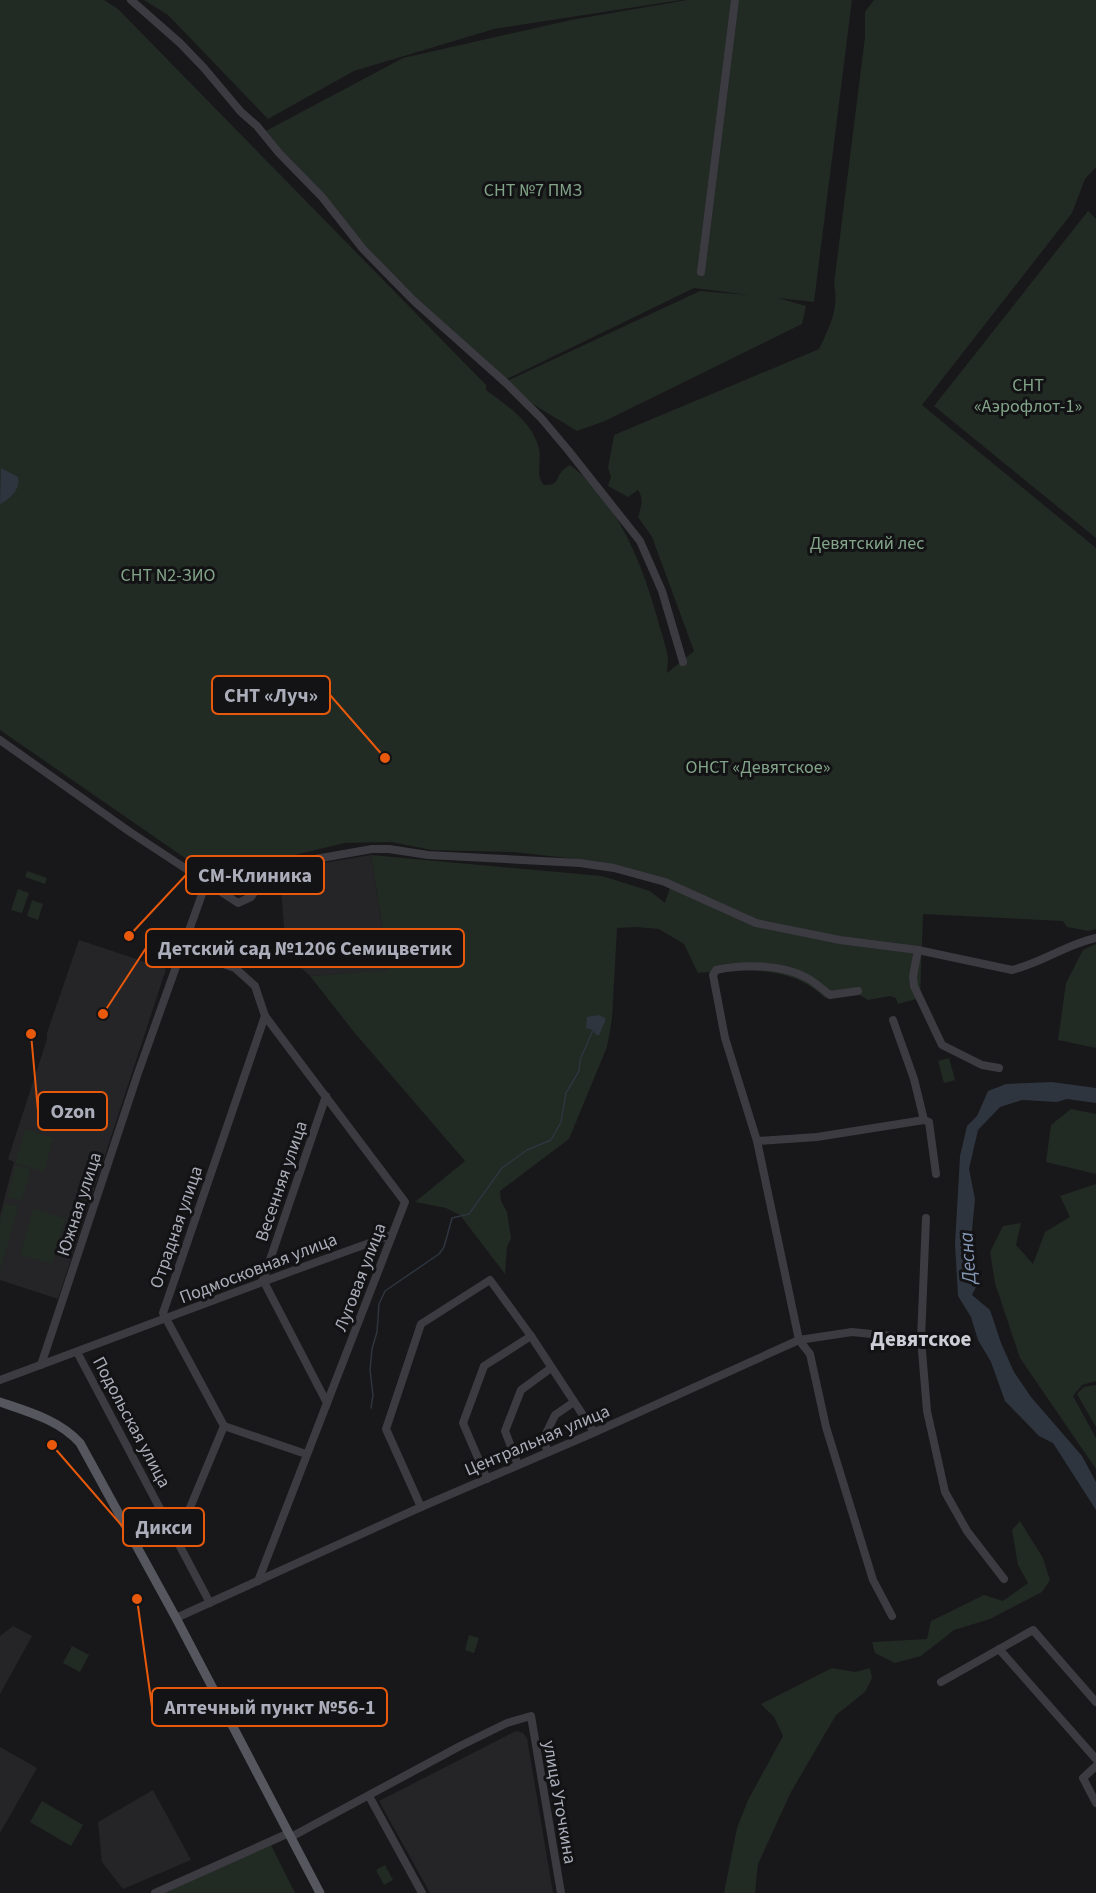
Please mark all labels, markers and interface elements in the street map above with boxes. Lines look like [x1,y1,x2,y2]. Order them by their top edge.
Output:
park label: СНТ №7 ПМЗ [484,178,582,203]
park label: СНТ «Аэрофлот-1» [974,373,1082,419]
park label: Девятский лес [810,531,924,556]
park label: СНТ N2-ЗИО [120,563,216,588]
callout: СНТ «Луч» [212,676,330,714]
text: СНТ «Луч» [224,682,318,710]
park label: ОНСТ «Девятское» [686,755,830,780]
callout: СМ-Клиника [186,856,324,894]
text: СМ-Клиника [198,862,312,890]
callout: Детский сад №1206 Семицветик [146,929,464,967]
text: Детский сад №1206 Семицветик [158,935,452,963]
callout: Ozon [38,1092,107,1130]
text: Ozon [51,1098,95,1126]
street label: Весенняя улица [249,1118,314,1245]
street label: Южная улица [51,1149,108,1259]
street label: Отрадная улица [144,1163,209,1292]
street label: Луговая улица [328,1219,393,1335]
street label: Подмосковная улица [176,1227,341,1310]
water label: Десна [952,1231,984,1287]
district label: Девятское [871,1324,972,1354]
street label: Подольская улица [86,1352,177,1492]
street label: Центральная улица [461,1399,614,1482]
callout: Дикси [123,1508,204,1546]
text: Дикси [136,1514,192,1542]
callout: Аптечный пункт №56-1 [152,1688,387,1726]
text: Аптечный пункт №56-1 [163,1694,376,1722]
street label: улица Уточкина [536,1738,583,1866]

